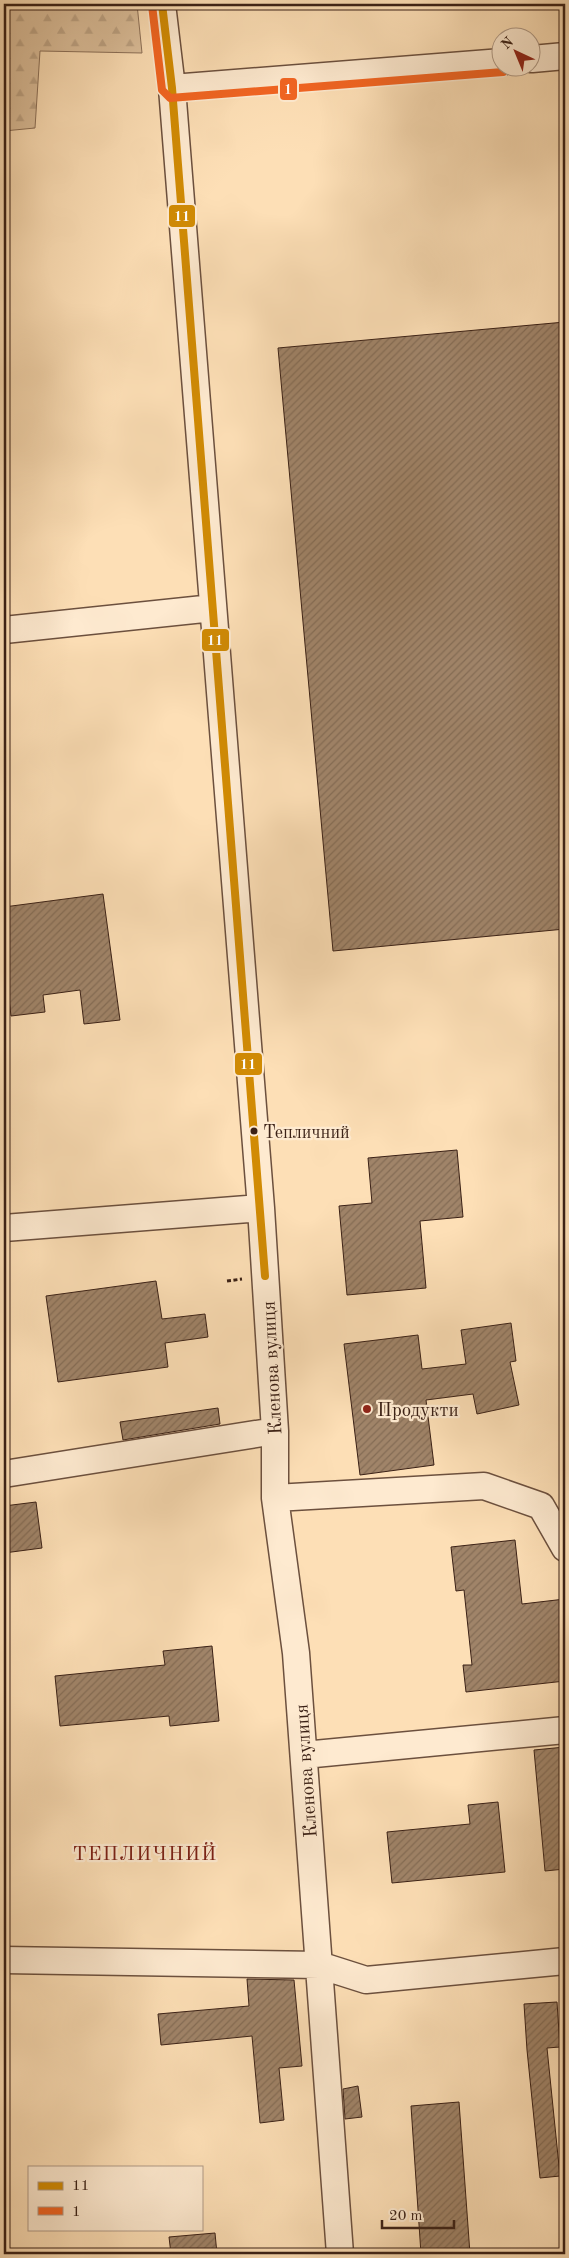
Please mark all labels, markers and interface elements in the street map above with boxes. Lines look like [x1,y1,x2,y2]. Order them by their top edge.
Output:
north arrow [492,28,542,78]
text: N [499,34,517,52]
line badge: 1 [279,77,298,101]
text: 1 [284,83,292,97]
line badge: 11 [168,204,196,228]
text: 11 [174,210,190,224]
line badge: 11 [201,628,230,652]
text: 11 [207,634,223,648]
line badge: 11 [234,1052,263,1076]
text: 11 [240,1058,256,1072]
place label: Тепличний [263,1124,350,1142]
marker: Тепличний [249,1126,259,1136]
street label: Кленова вулиця [260,1300,286,1435]
place label: Продукти [377,1402,459,1421]
marker: Продукти [361,1403,373,1415]
street label: Кленова вулиця [293,1703,322,1838]
district label: ТЕПЛИЧНИЙ [73,1842,218,1865]
legend [28,2166,202,2230]
text: 11 [72,2179,89,2194]
scale bar [382,2198,454,2230]
text: 1 [72,2205,81,2220]
text: 20 m [389,2209,423,2224]

